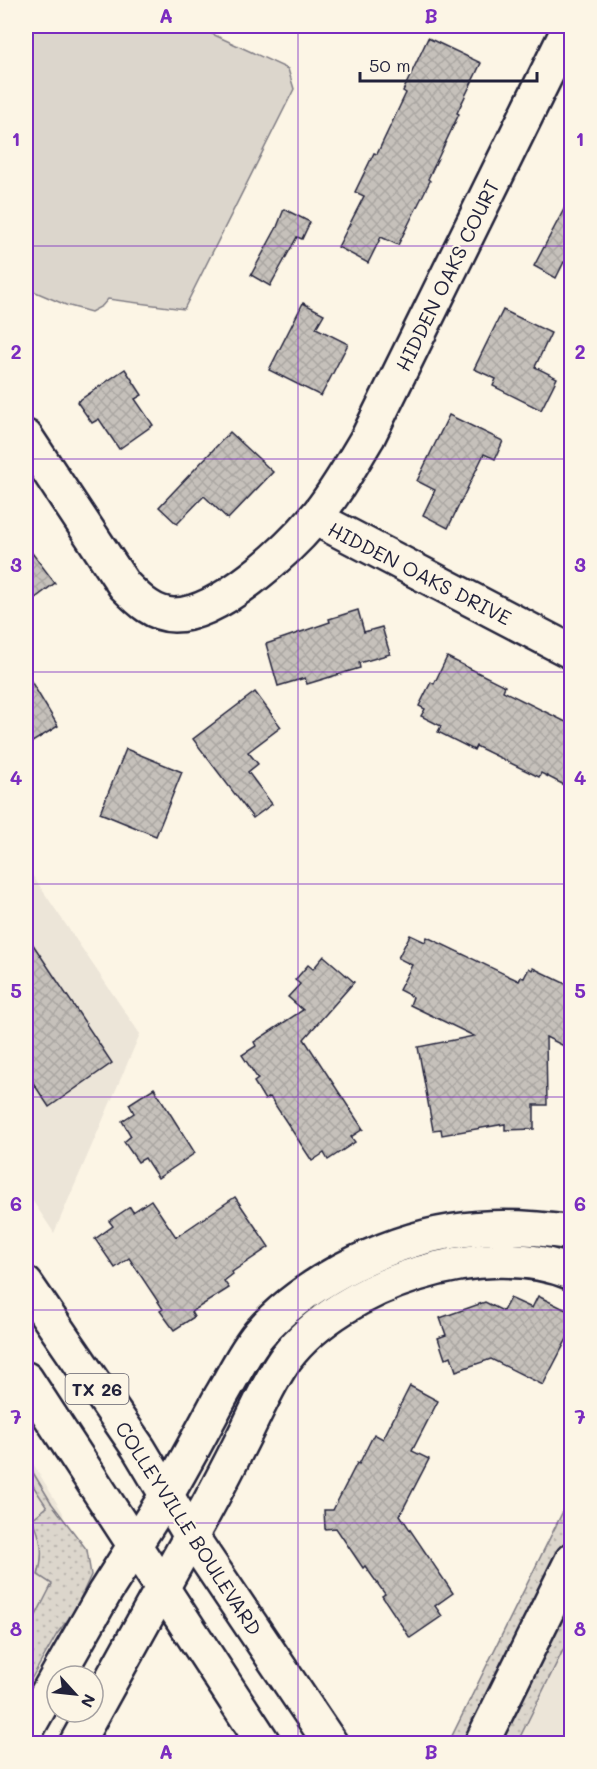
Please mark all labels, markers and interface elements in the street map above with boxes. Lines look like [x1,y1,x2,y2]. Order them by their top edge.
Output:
text: A [159,2,173,28]
text: B [424,2,438,28]
scale bar [360,45,537,83]
text: 50 m [369,53,411,77]
text: 1 [12,125,20,151]
text: 1 [576,125,584,151]
street label: HIDDEN OAKS COURT [389,175,505,375]
text: 2 [10,338,22,364]
text: 2 [574,338,586,364]
street label: HIDDEN OAKS DRIVE [324,516,516,630]
text: 3 [10,551,22,577]
text: 3 [574,551,586,577]
text: 4 [10,764,23,790]
text: 4 [574,764,587,790]
text: 5 [10,977,22,1003]
text: 5 [574,977,586,1003]
text: 6 [10,1190,22,1216]
text: 6 [574,1190,586,1216]
road number: TX 26 [66,1374,128,1404]
text: 7 [10,1403,22,1429]
text: 7 [574,1403,586,1429]
street label: COLLEYVILLE BOULEVARD [110,1416,268,1640]
text: 8 [10,1615,22,1641]
text: 8 [574,1615,586,1641]
north arrow [45,1664,105,1724]
text: N [77,1691,101,1711]
text: A [159,1738,173,1764]
text: B [424,1738,438,1764]

